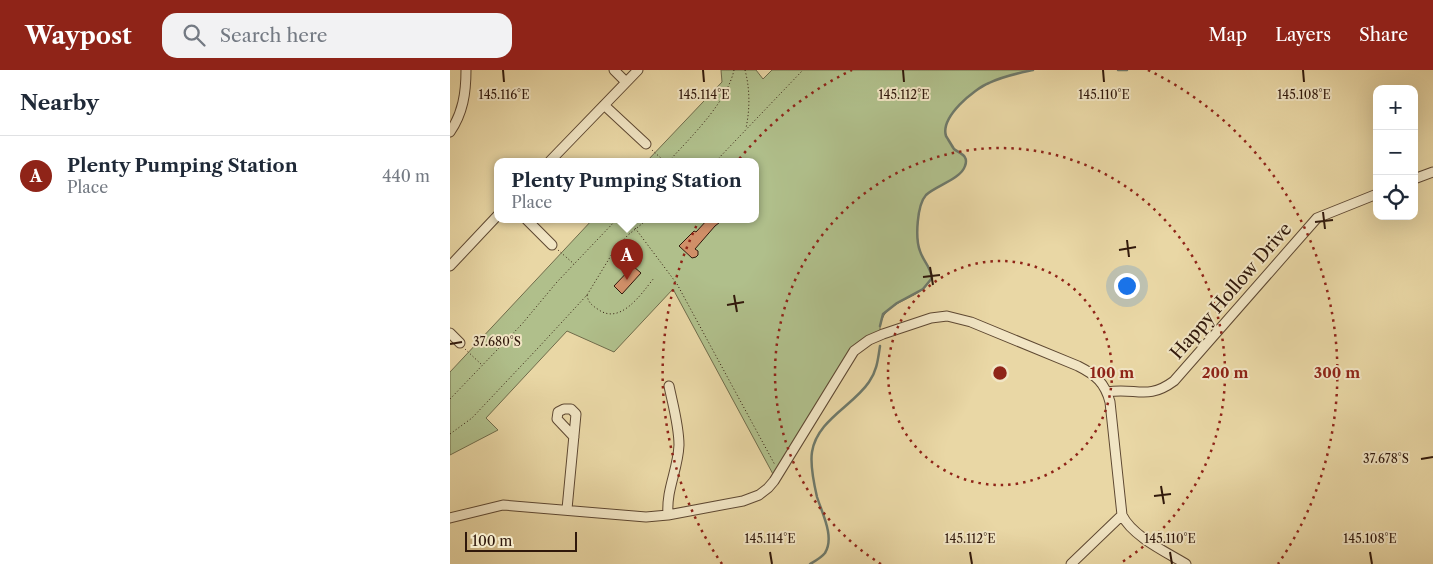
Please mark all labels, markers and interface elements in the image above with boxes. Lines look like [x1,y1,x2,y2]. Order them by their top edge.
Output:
search box [162,13,512,58]
text: Waypost [25,21,132,50]
icon: search [180,21,208,49]
text: Search here [220,24,327,47]
text: Map [1209,24,1247,46]
text: Layers [1275,24,1331,46]
text: Share [1359,24,1408,46]
map controls [1373,85,1418,220]
button: + [1373,85,1418,130]
text: 145.116°E [479,87,529,102]
text: 145.114°E [679,87,729,102]
text: 145.112°E [879,87,929,102]
text: 145.110°E [1078,87,1130,102]
text: 145.108°E [1277,87,1331,102]
text: Nearby [20,90,99,115]
button: − [1373,130,1418,175]
text: Plenty Pumping Station [67,154,298,177]
popup [494,158,759,223]
text: A [30,166,42,186]
text: 440 m [382,166,430,186]
text: Plenty Pumping Station [511,169,742,192]
button: locate [1373,175,1418,220]
text: Place [67,177,108,197]
text: Place [511,192,552,212]
street label: Happy Hollow Drive [1166,218,1296,364]
pin: A [611,239,643,280]
your location [1114,273,1140,299]
text: 37.680°S [473,334,521,349]
text: 100 m [1090,363,1134,382]
text: 200 m [1202,363,1248,382]
text: 300 m [1314,363,1360,382]
centre of rings [991,364,1009,382]
text: 37.678°S [1363,451,1409,466]
scale bar [465,529,578,552]
text: 145.114°E [745,531,795,546]
text: 145.112°E [945,531,995,546]
text: 145.110°E [1144,531,1196,546]
text: 145.108°E [1343,531,1397,546]
text: 100 m [472,532,512,550]

